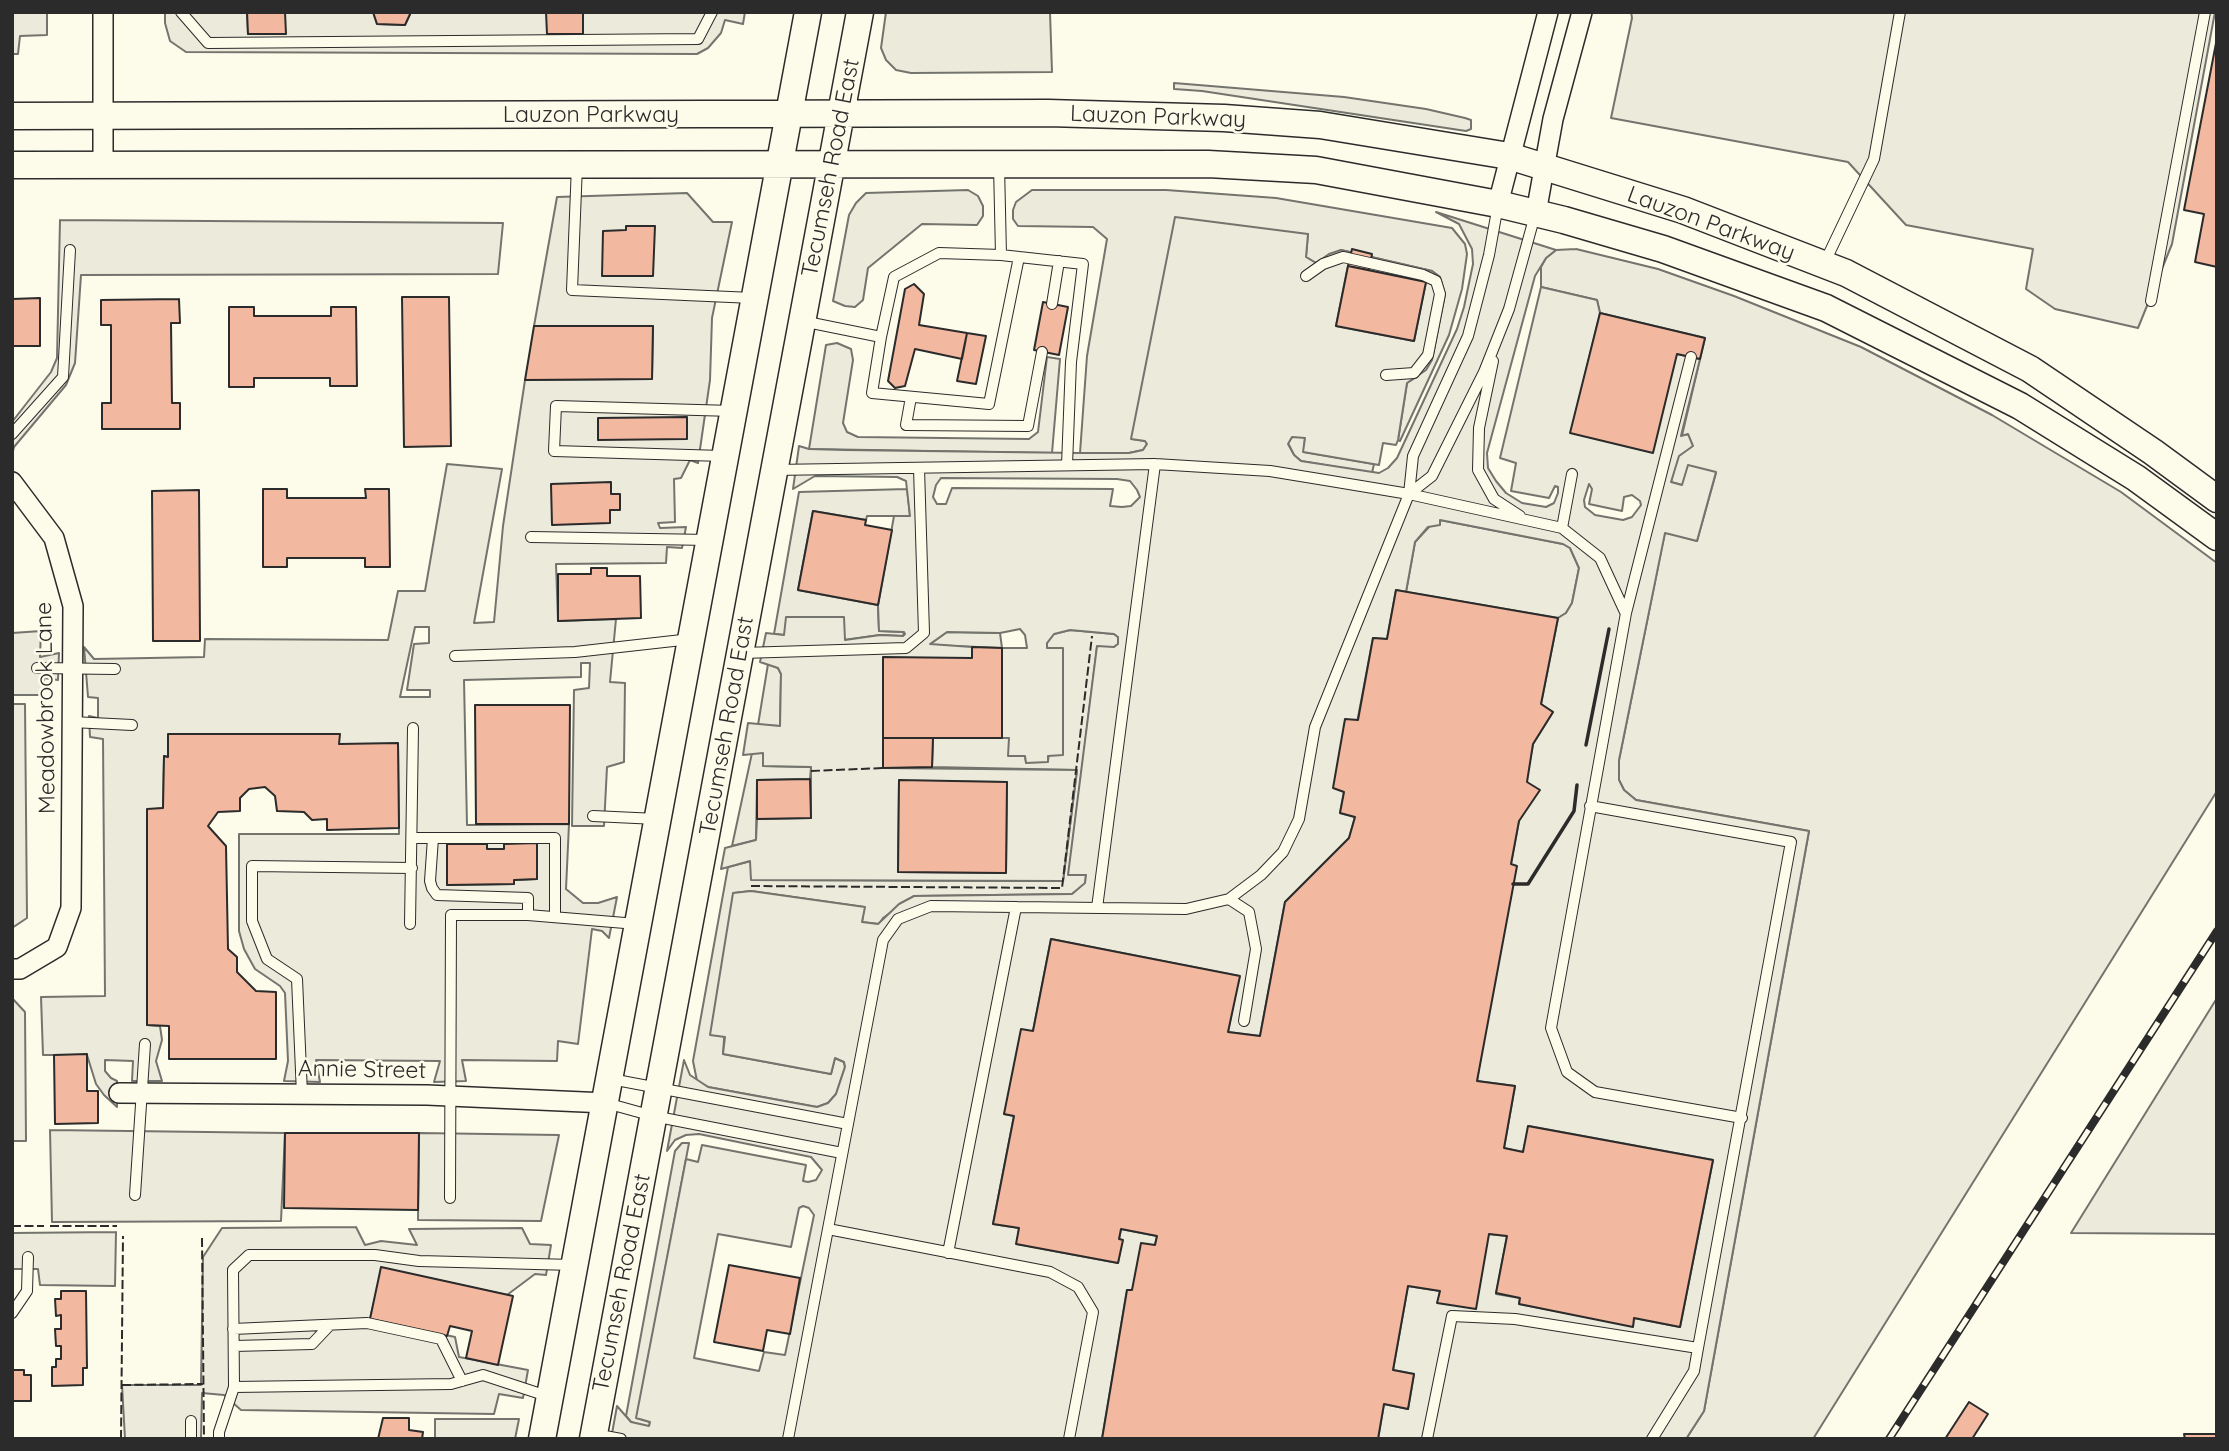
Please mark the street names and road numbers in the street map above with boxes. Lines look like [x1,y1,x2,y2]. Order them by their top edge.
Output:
street label: Tecumseh Road East [796,56,866,280]
street label: Lauzon Parkway [1069,100,1247,134]
street label: Lauzon Parkway [503,101,679,129]
street label: Lauzon Parkway [1623,181,1799,267]
street label: Meadowbrook Lane [30,602,62,814]
street label: Tecumseh Road East [694,614,760,838]
street label: Annie Street [298,1055,426,1085]
street label: Tecumseh Road East [587,1171,657,1395]

